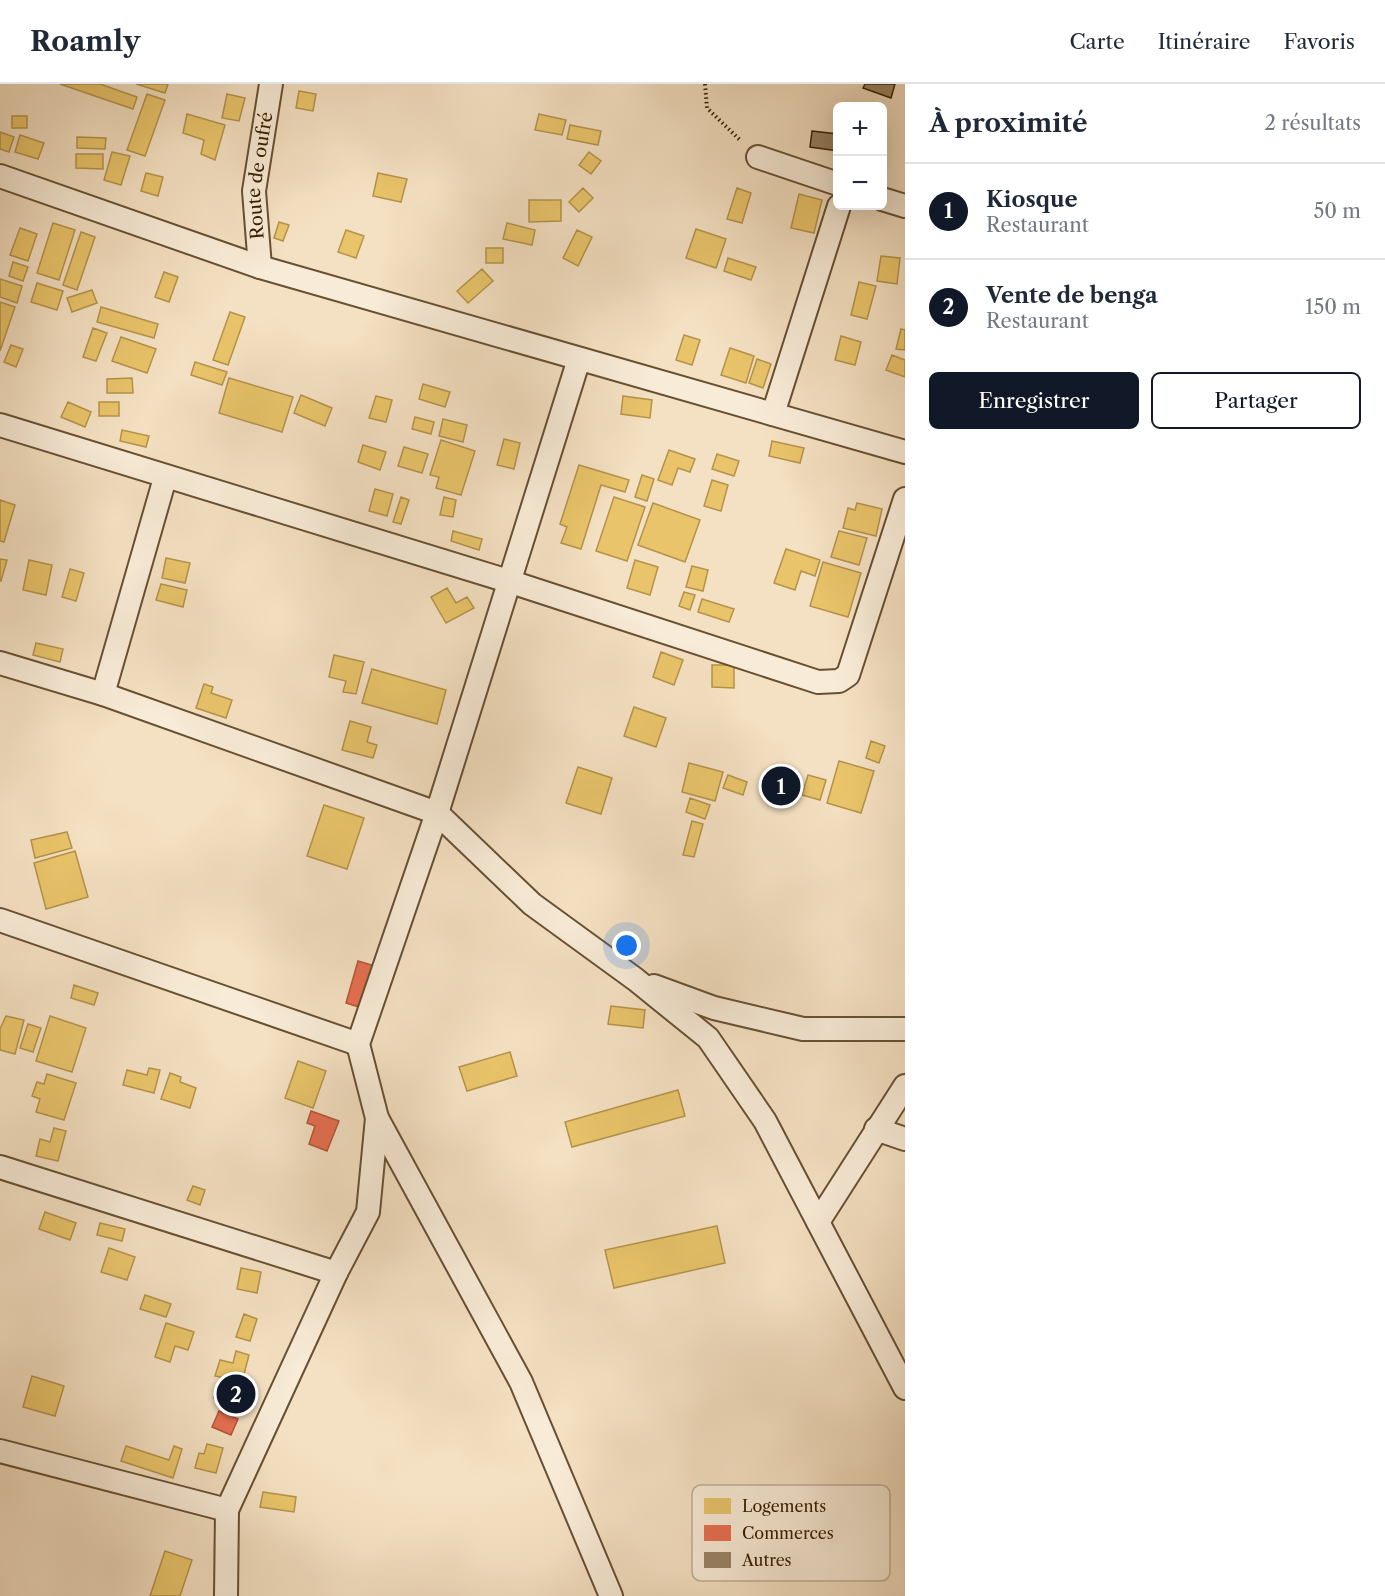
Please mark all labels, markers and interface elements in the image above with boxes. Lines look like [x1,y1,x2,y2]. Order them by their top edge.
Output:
text: Roamly [30,24,140,58]
text: Carte [1069,29,1125,54]
text: Itinéraire [1158,29,1251,54]
text: Favoris [1284,29,1355,54]
map controls [833,102,887,210]
button: + [833,102,887,156]
text: À proximité [929,107,1088,139]
street label: Route de oufré [243,110,277,240]
text: 2 résultats [1264,111,1361,135]
button: − [833,156,887,210]
text: Kiosque [986,186,1078,213]
text: 1 [944,199,953,223]
text: 50 m [1314,199,1361,223]
text: Restaurant [986,213,1089,237]
text: Vente de benga [986,282,1158,309]
text: 2 [943,295,954,319]
text: 150 m [1305,295,1361,319]
text: Restaurant [986,309,1089,333]
button: Enregistrer [929,372,1139,429]
button: Partager [1151,372,1361,429]
pin: 1 [762,764,800,808]
your location [612,931,641,960]
pin: 2 [216,1372,256,1416]
legend [692,1485,890,1581]
text: Logements [742,1496,826,1516]
text: Commerces [742,1523,834,1543]
text: Autres [741,1550,792,1570]

